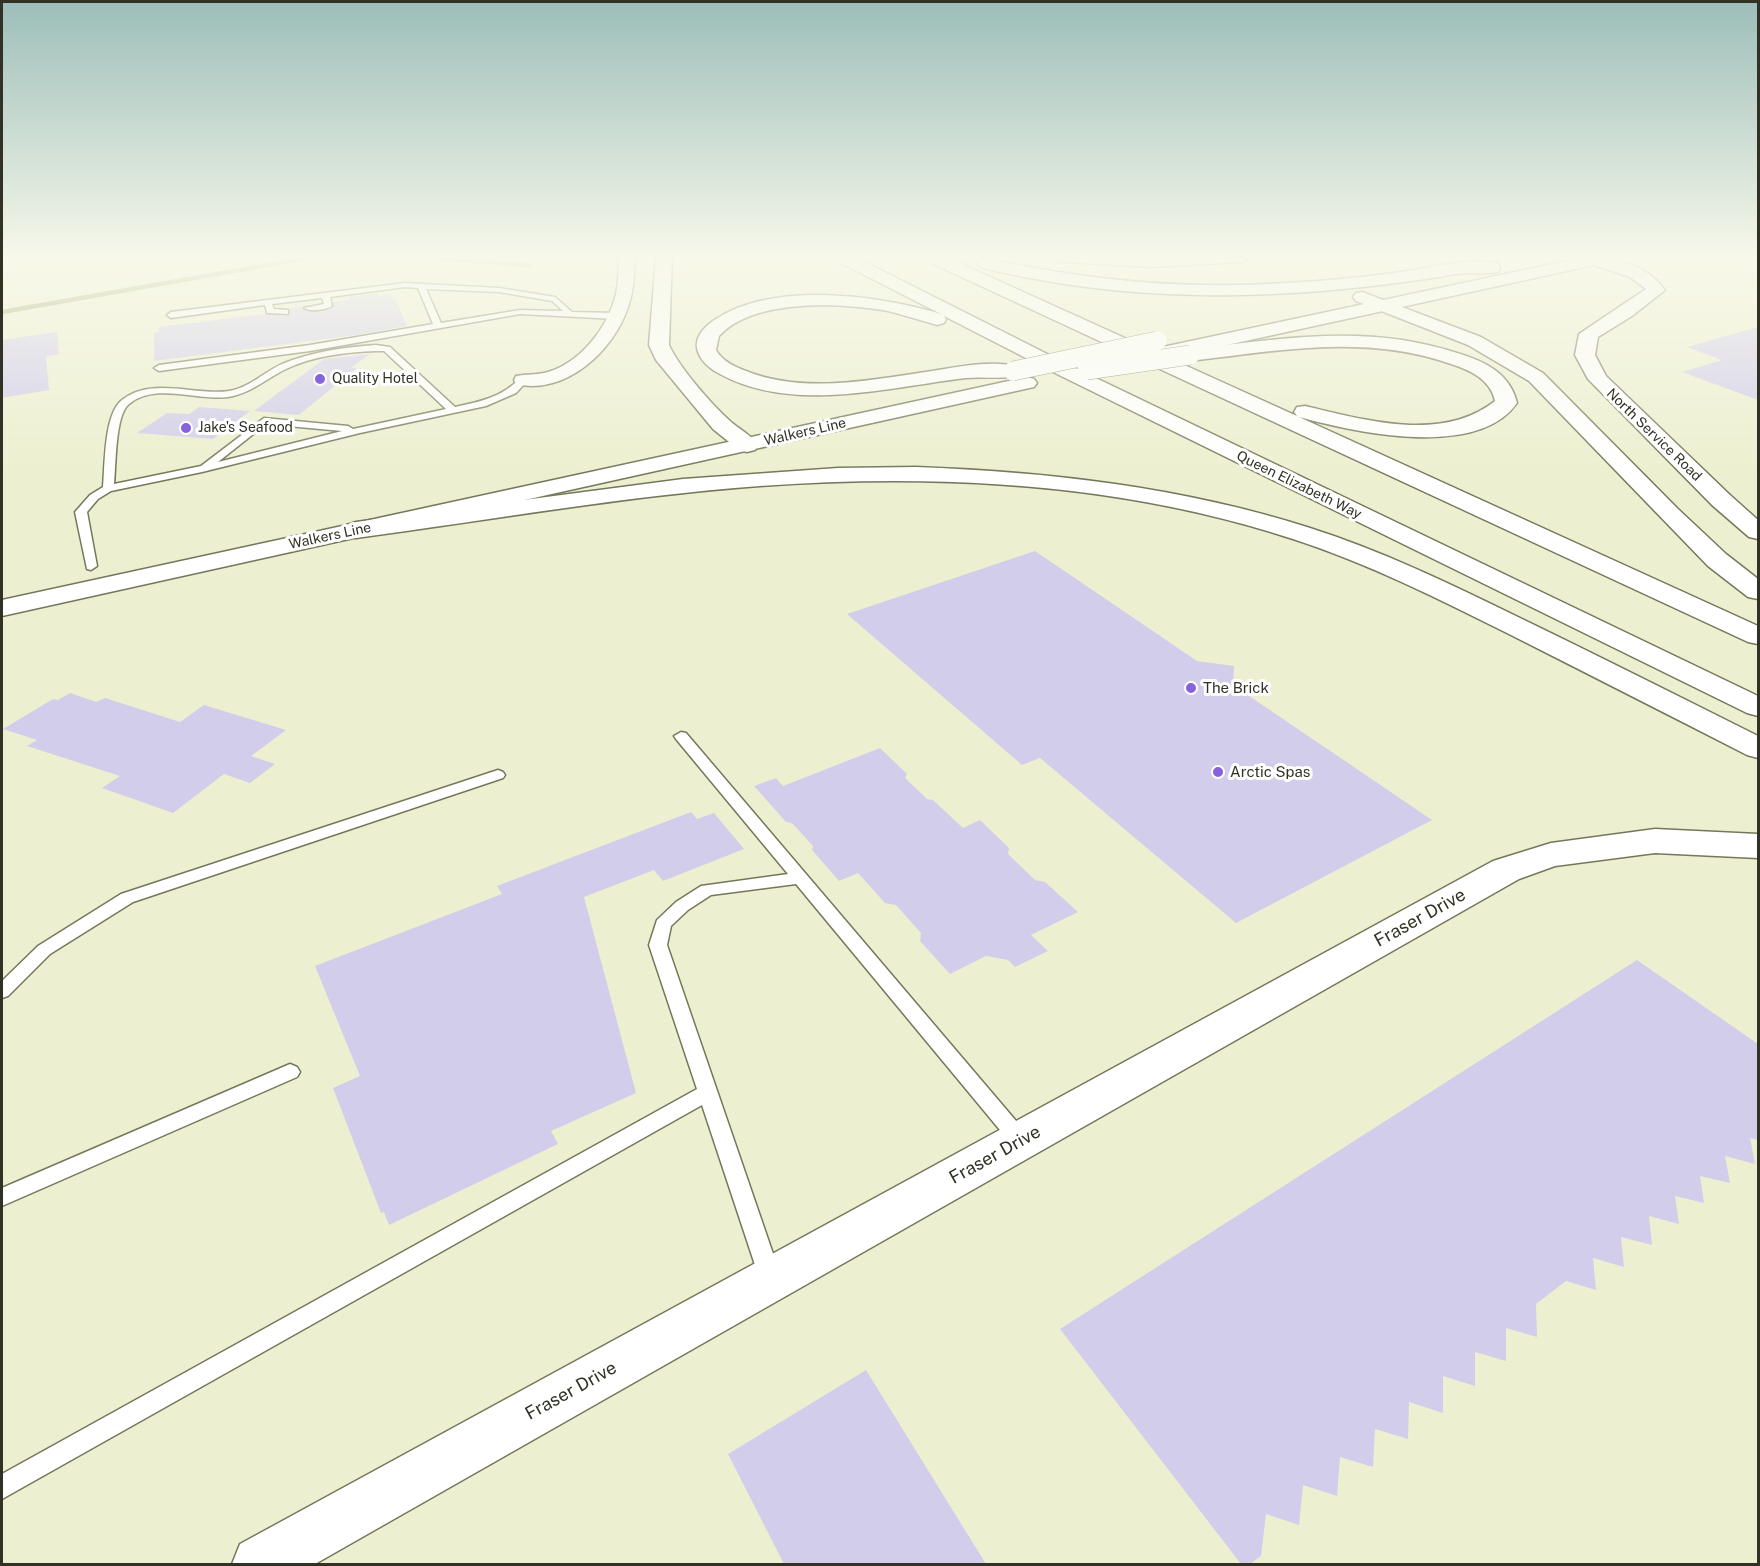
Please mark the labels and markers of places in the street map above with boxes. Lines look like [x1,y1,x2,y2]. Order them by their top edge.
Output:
place label: Quality Hotel [332,371,418,387]
marker: Quality Hotel [313,372,327,386]
place label: Jake's Seafood [198,420,293,436]
marker: Jake's Seafood [179,421,193,435]
place label: The Brick [1203,679,1269,697]
marker: The Brick [1184,681,1198,695]
place label: Arctic Spas [1230,763,1310,781]
marker: Arctic Spas [1211,765,1225,779]

